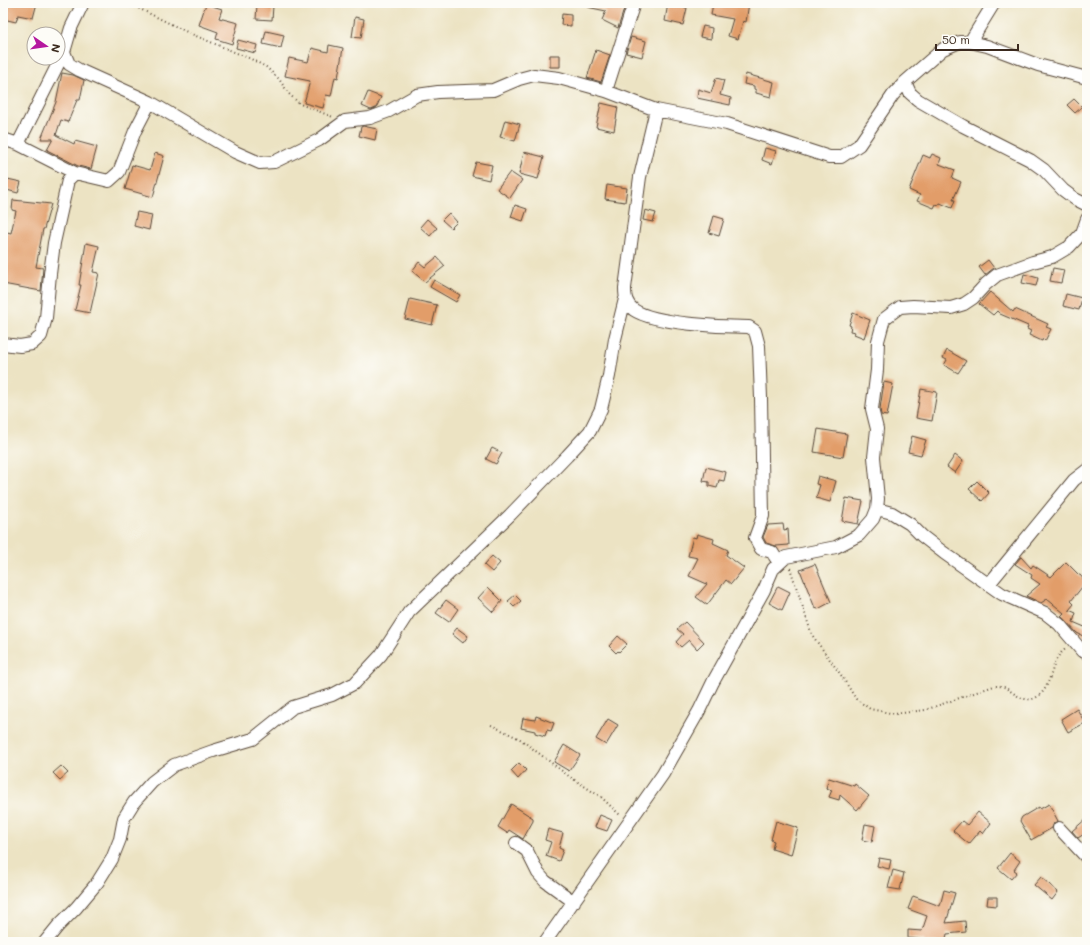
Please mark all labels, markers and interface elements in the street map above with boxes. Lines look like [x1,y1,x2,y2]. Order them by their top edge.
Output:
north arrow [26,26,66,66]
scale bar [936,26,1018,52]
text: 50 m [942,31,970,47]
text: N [48,43,64,54]

